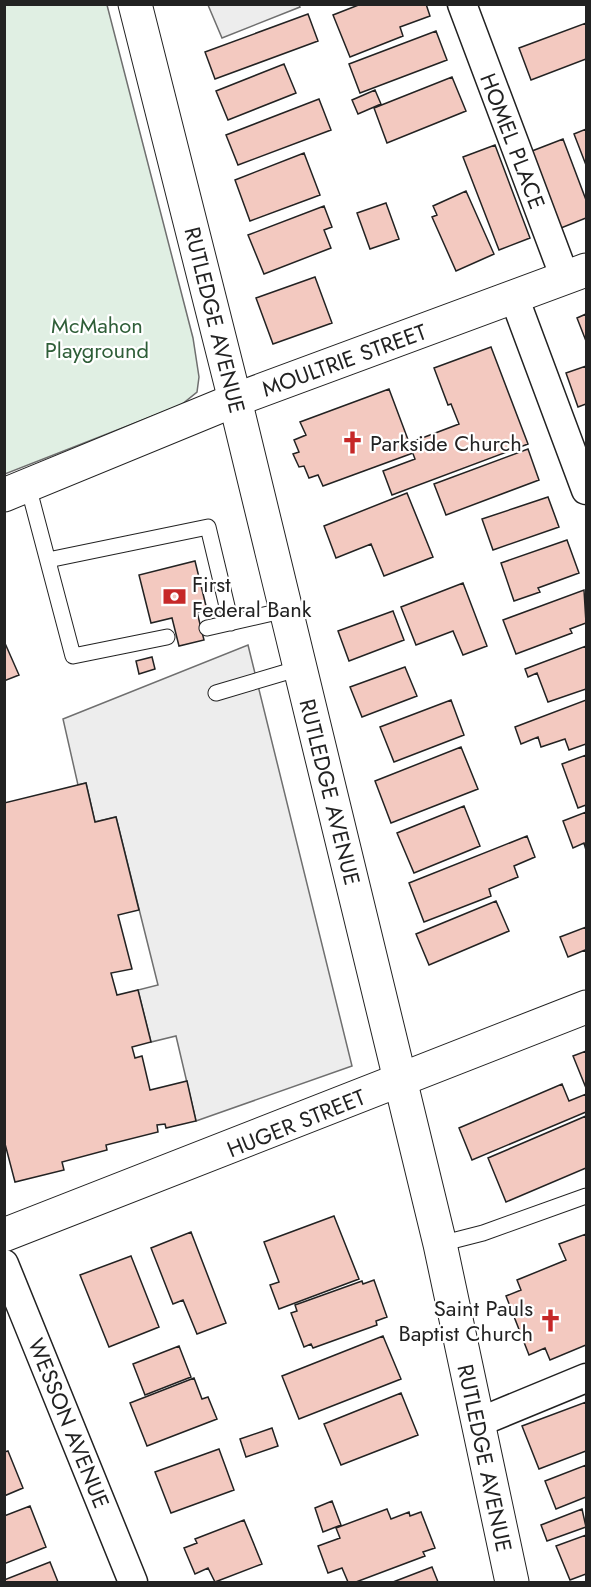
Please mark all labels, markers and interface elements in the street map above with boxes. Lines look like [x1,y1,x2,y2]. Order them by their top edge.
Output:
street label: HOMEL PLACE [472,68,554,214]
street label: RUTLEDGE AVENUE [176,224,254,416]
park label: McMahon Playground [45,309,149,366]
street label: MOULTRIE STREET [257,315,431,405]
place label: Parkside Church [370,427,522,459]
church icon: Parkside Church [339,430,365,456]
place label: First Federal Bank [192,568,312,625]
bank icon: First Federal Bank [161,584,187,610]
street label: RUTLEDGE AVENUE [291,696,369,888]
street label: HUGER STREET [222,1080,371,1165]
place label: Saint Pauls Baptist Church [398,1292,533,1349]
church icon: Saint Pauls Baptist Church [538,1308,564,1334]
street label: WESSON AVENUE [20,1333,118,1513]
street label: RUTLEDGE AVENUE [450,1361,520,1555]

